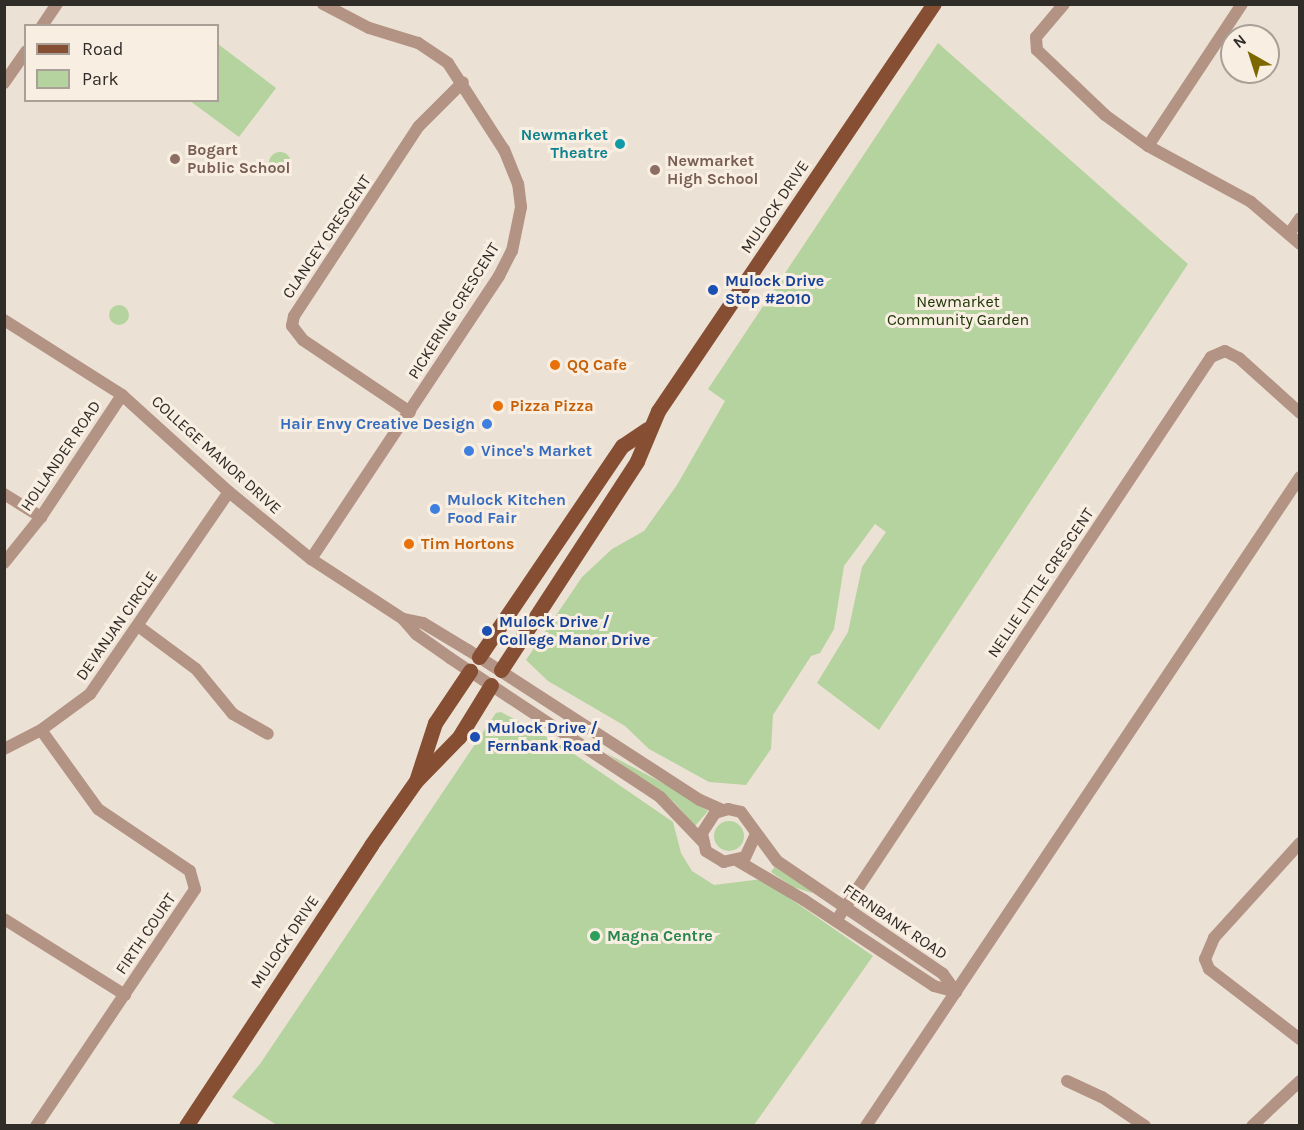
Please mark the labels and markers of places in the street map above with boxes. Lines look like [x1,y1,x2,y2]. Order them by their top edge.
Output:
place label: Newmarket Theatre [521,125,608,163]
marker: Newmarket Theatre [613,137,627,151]
place label: Bogart Public School [187,140,290,178]
place label: Newmarket High School [667,151,758,189]
marker: Bogart Public School [168,152,182,166]
marker: Newmarket High School [648,163,662,177]
place label: Mulock Drive Stop #2010 [725,271,824,309]
marker: Mulock Drive Stop #2010 [706,283,720,297]
place label: QQ Cafe [567,355,627,375]
marker: QQ Cafe [548,358,562,372]
place label: Pizza Pizza [510,396,594,416]
marker: Pizza Pizza [491,399,505,413]
place label: Hair Envy Creative Design [280,414,475,434]
marker: Hair Envy Creative Design [480,417,494,431]
place label: Vince's Market [481,441,592,461]
marker: Vince's Market [462,444,476,458]
place label: Mulock Kitchen Food Fair [447,490,566,528]
marker: Mulock Kitchen Food Fair [428,502,442,516]
place label: Tim Hortons [421,534,514,554]
marker: Tim Hortons [402,537,416,551]
place label: Mulock Drive / College Manor Drive [499,612,650,650]
marker: Mulock Drive / College Manor Drive [480,624,494,638]
place label: Mulock Drive / Fernbank Road [487,718,601,756]
marker: Mulock Drive / Fernbank Road [468,730,482,744]
place label: Magna Centre [607,926,713,946]
marker: Magna Centre [588,929,602,943]

